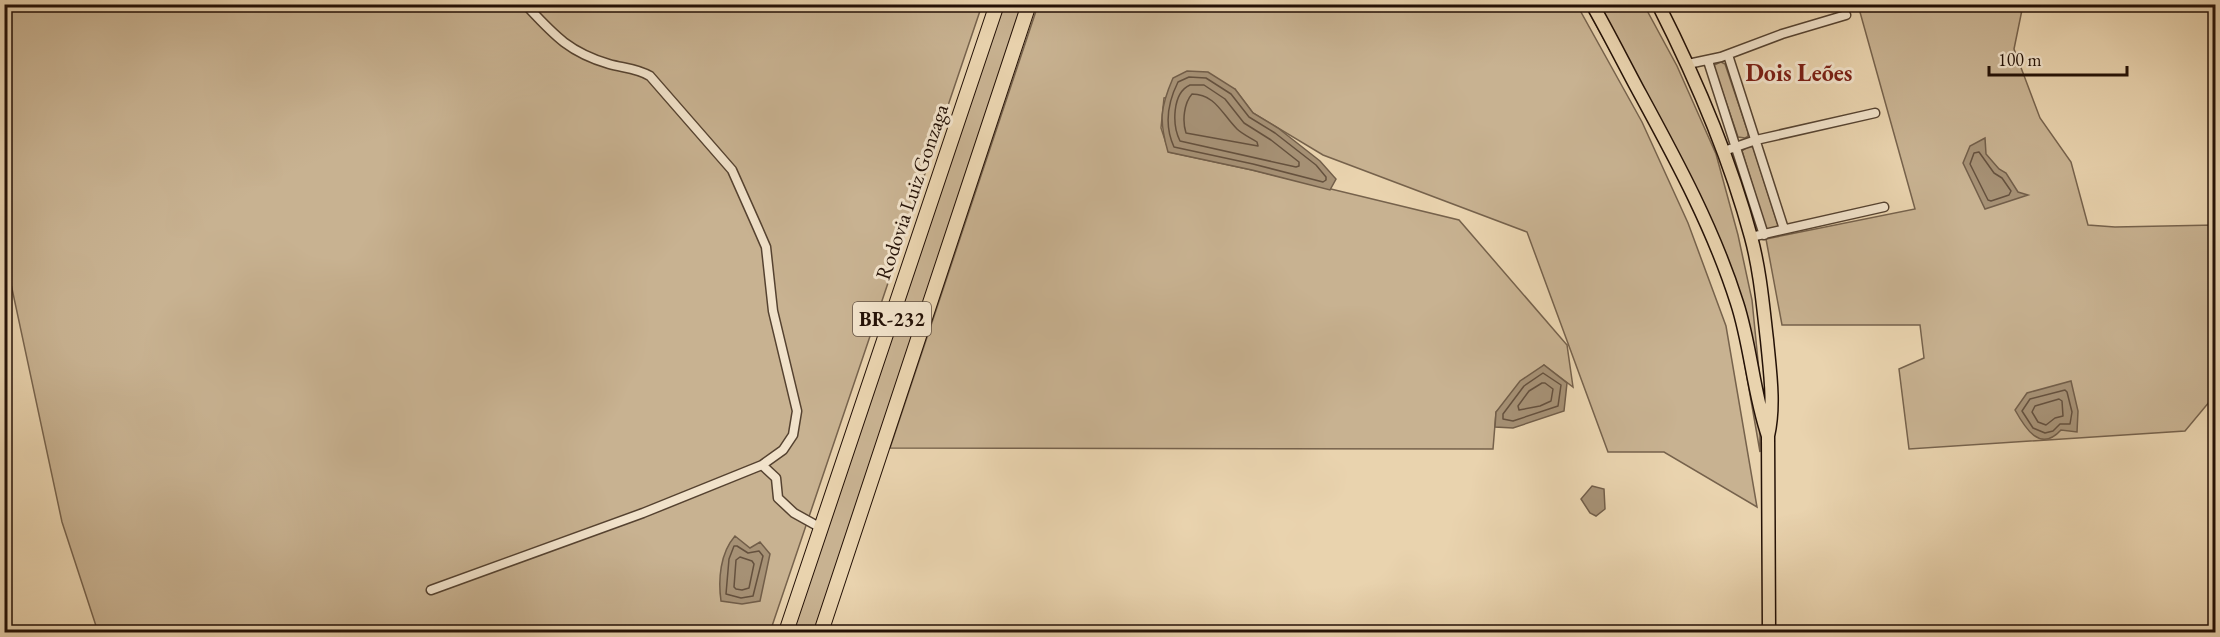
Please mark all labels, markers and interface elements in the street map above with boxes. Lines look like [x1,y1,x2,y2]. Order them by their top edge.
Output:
scale bar [1989,39,2127,77]
text: 100 m [1998,48,2042,71]
district label: Dois Leões [1745,57,1853,88]
street label: Rodovia Luiz Gonzaga [869,100,954,283]
road number: BR-232 [853,302,931,336]

